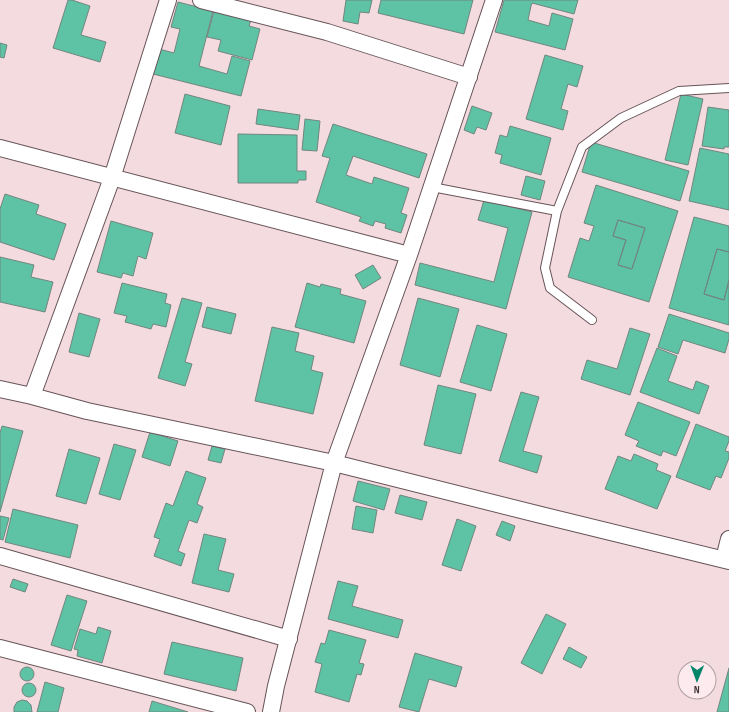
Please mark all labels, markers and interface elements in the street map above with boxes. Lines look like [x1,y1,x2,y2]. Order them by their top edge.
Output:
north arrow [677,660,717,700]
text: N [694,683,700,696]

